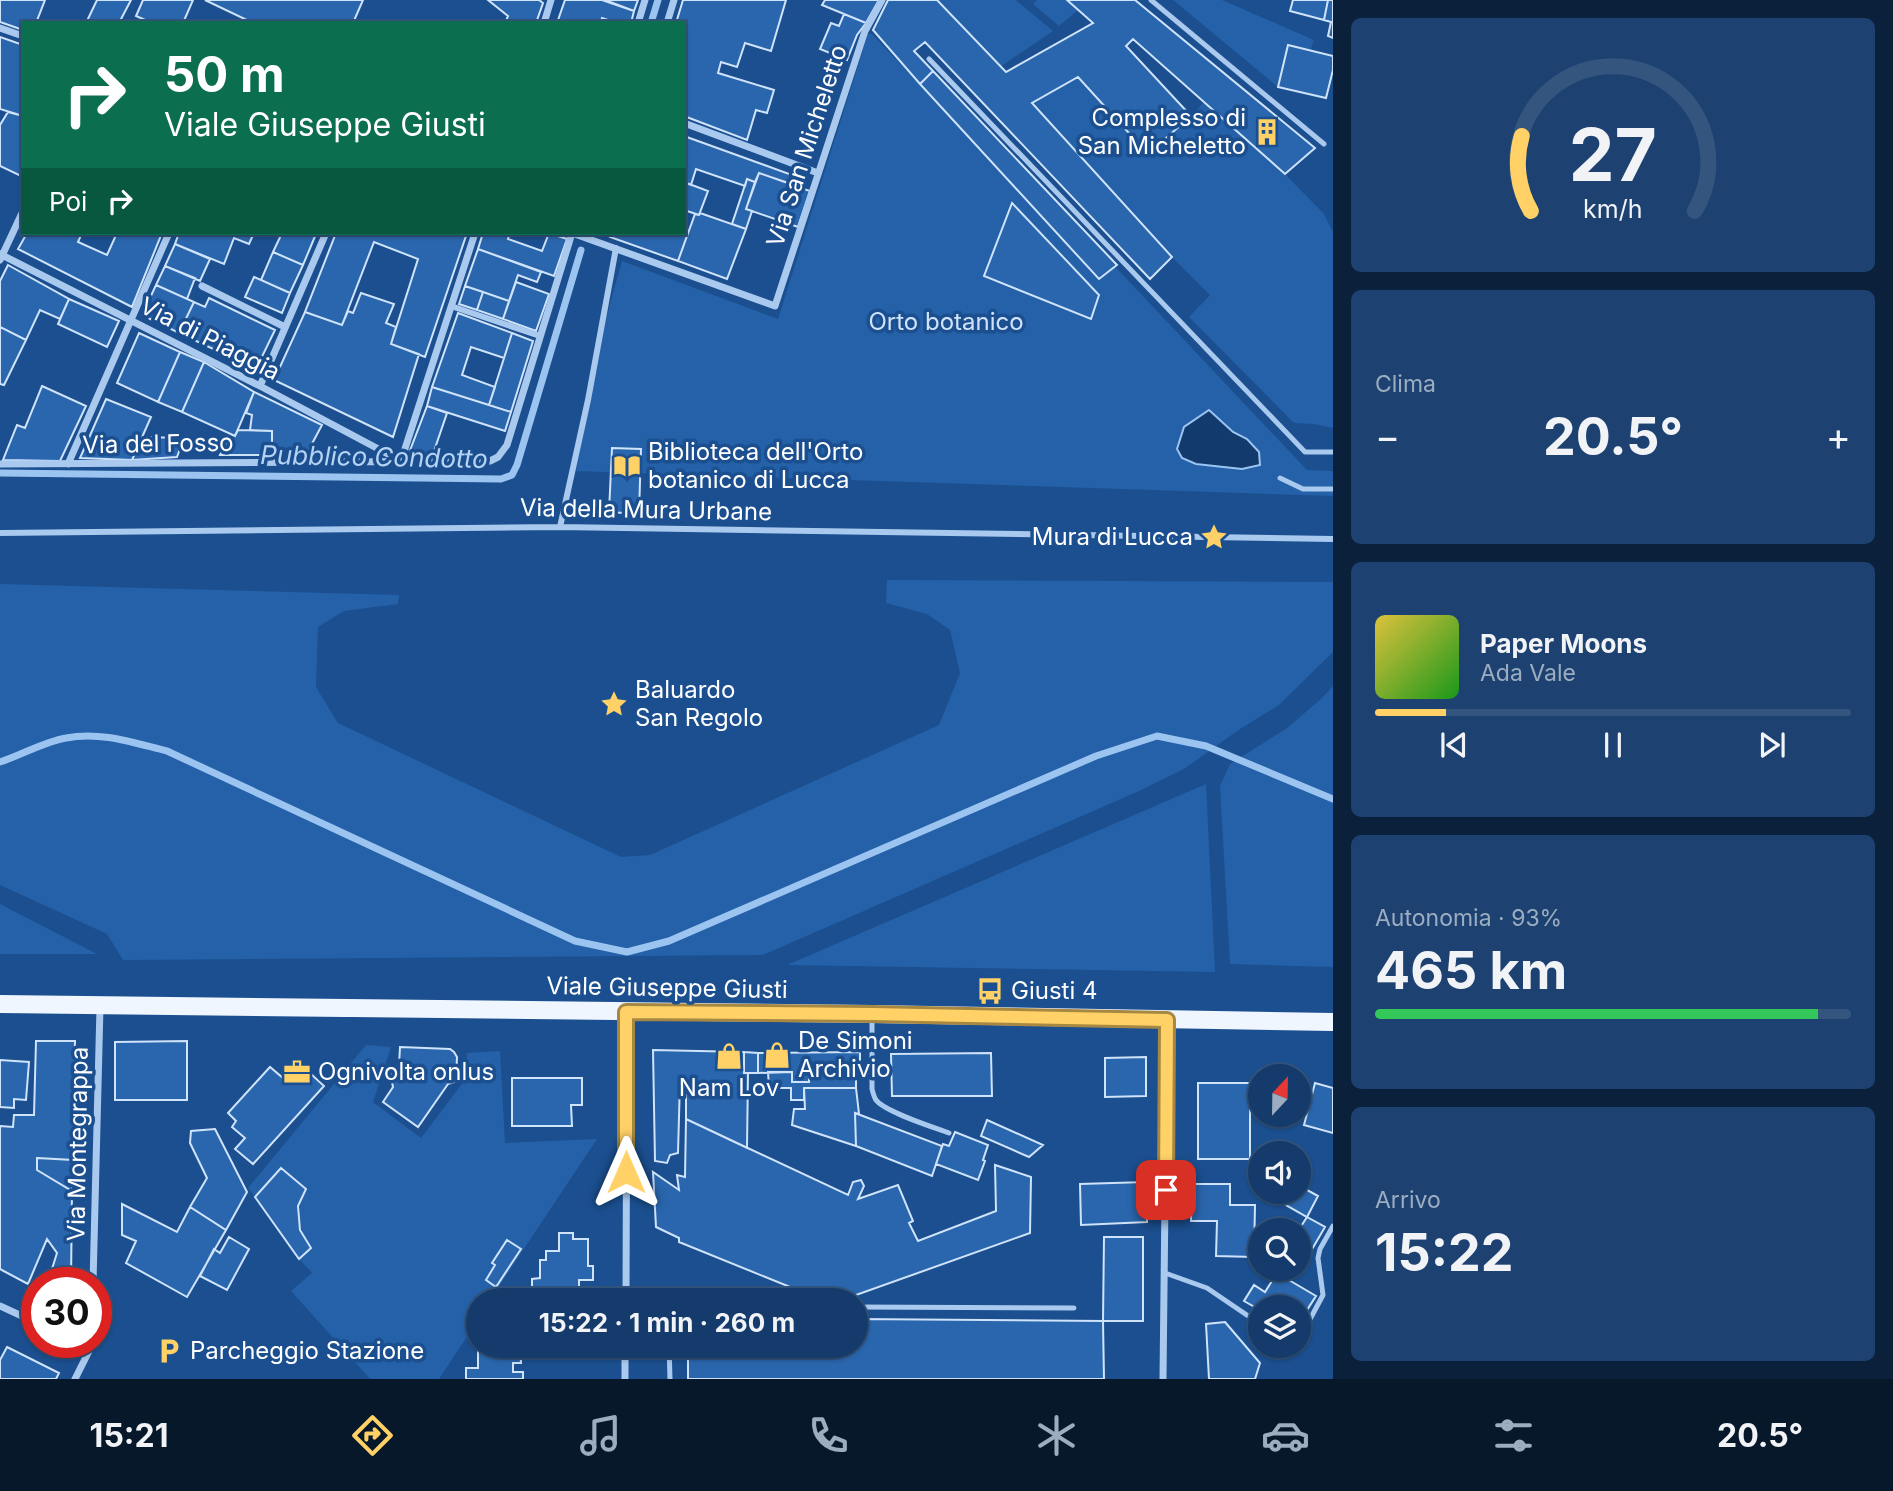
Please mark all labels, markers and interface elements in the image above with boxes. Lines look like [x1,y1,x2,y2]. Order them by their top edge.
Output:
street label: Via San Micheletto [760,41,853,251]
text: 50 m [164,45,285,104]
icon: right [49,49,140,140]
place label: Complesso di San Micheletto [1078,103,1246,160]
text: Viale Giuseppe Giusti [164,105,486,144]
text: 27 [1569,110,1657,199]
building icon: Complesso di San Micheletto [1252,117,1282,147]
icon: right [101,182,139,220]
text: Poi [49,186,87,217]
text: km/h [1583,194,1643,224]
street label: Via di Piaggia [135,291,285,386]
park label: Orto botanico [868,307,1024,336]
text: Clima [1375,370,1436,398]
text: 20.5° [1543,405,1683,468]
text: − [1375,413,1400,459]
text: + [1826,413,1851,459]
street label: Via del Fosso [82,428,234,459]
place label: Biblioteca dell'Orto botanico di Lucca [648,437,863,494]
water label: Pubblico Condotto [260,439,488,474]
library icon: Biblioteca dell'Orto botanico di Lucca [612,451,642,481]
street label: Via della Mura Urbane [520,493,772,526]
place label: Mura di Lucca [1032,522,1193,551]
place icon: Mura di Lucca [1199,522,1229,552]
text: Paper Moons [1480,628,1647,659]
text: Ada Vale [1480,659,1576,687]
place label: Baluardo San Regolo [635,675,763,732]
place icon: Baluardo San Regolo [599,689,629,719]
icon: previous [1435,726,1473,764]
icon: pause [1594,726,1632,764]
icon: next [1753,726,1791,764]
text: Autonomia · 93% [1375,904,1562,932]
text: 465 km [1375,939,1567,1002]
street label: Viale Giuseppe Giusti [546,971,788,1004]
bus stop icon: Giusti 4 [975,976,1005,1006]
place label: Giusti 4 [1011,976,1098,1005]
place label: De Simoni Archivio [798,1026,913,1083]
shop icon: De Simoni Archivio [762,1040,792,1070]
shop icon: Nam Lov [714,1041,744,1071]
street label: Via Montegrappa [61,1046,94,1242]
office icon: Ognivolta onlus [282,1057,312,1087]
place label: Ognivolta onlus [318,1057,494,1086]
north arrow [1248,1064,1311,1127]
map controls [1248,1064,1311,1358]
place label: Nam Lov [679,1073,779,1102]
position arrow [589,1135,663,1209]
button: sound [1248,1141,1311,1204]
pin [1136,1160,1196,1220]
icon: arrive [1147,1171,1185,1209]
text: Arrivo [1375,1186,1441,1214]
button: search [1248,1218,1311,1281]
text: 15:22 [1375,1221,1514,1284]
speed limit sign: 30 [21,1267,112,1358]
button: layers [1248,1295,1311,1358]
text: 15:22 · 1 min · 260 m [539,1307,795,1338]
parking icon: Parcheggio Stazione [154,1336,184,1366]
place label: Parcheggio Stazione [190,1336,424,1365]
icon: directions [348,1411,397,1460]
icon: music [576,1411,625,1460]
icon: phone [804,1411,853,1460]
icon: climate [1032,1411,1081,1460]
icon: car [1261,1411,1310,1460]
icon: filters [1489,1411,1538,1460]
text: 15:21 [90,1416,169,1455]
text: 20.5° [1717,1416,1803,1455]

